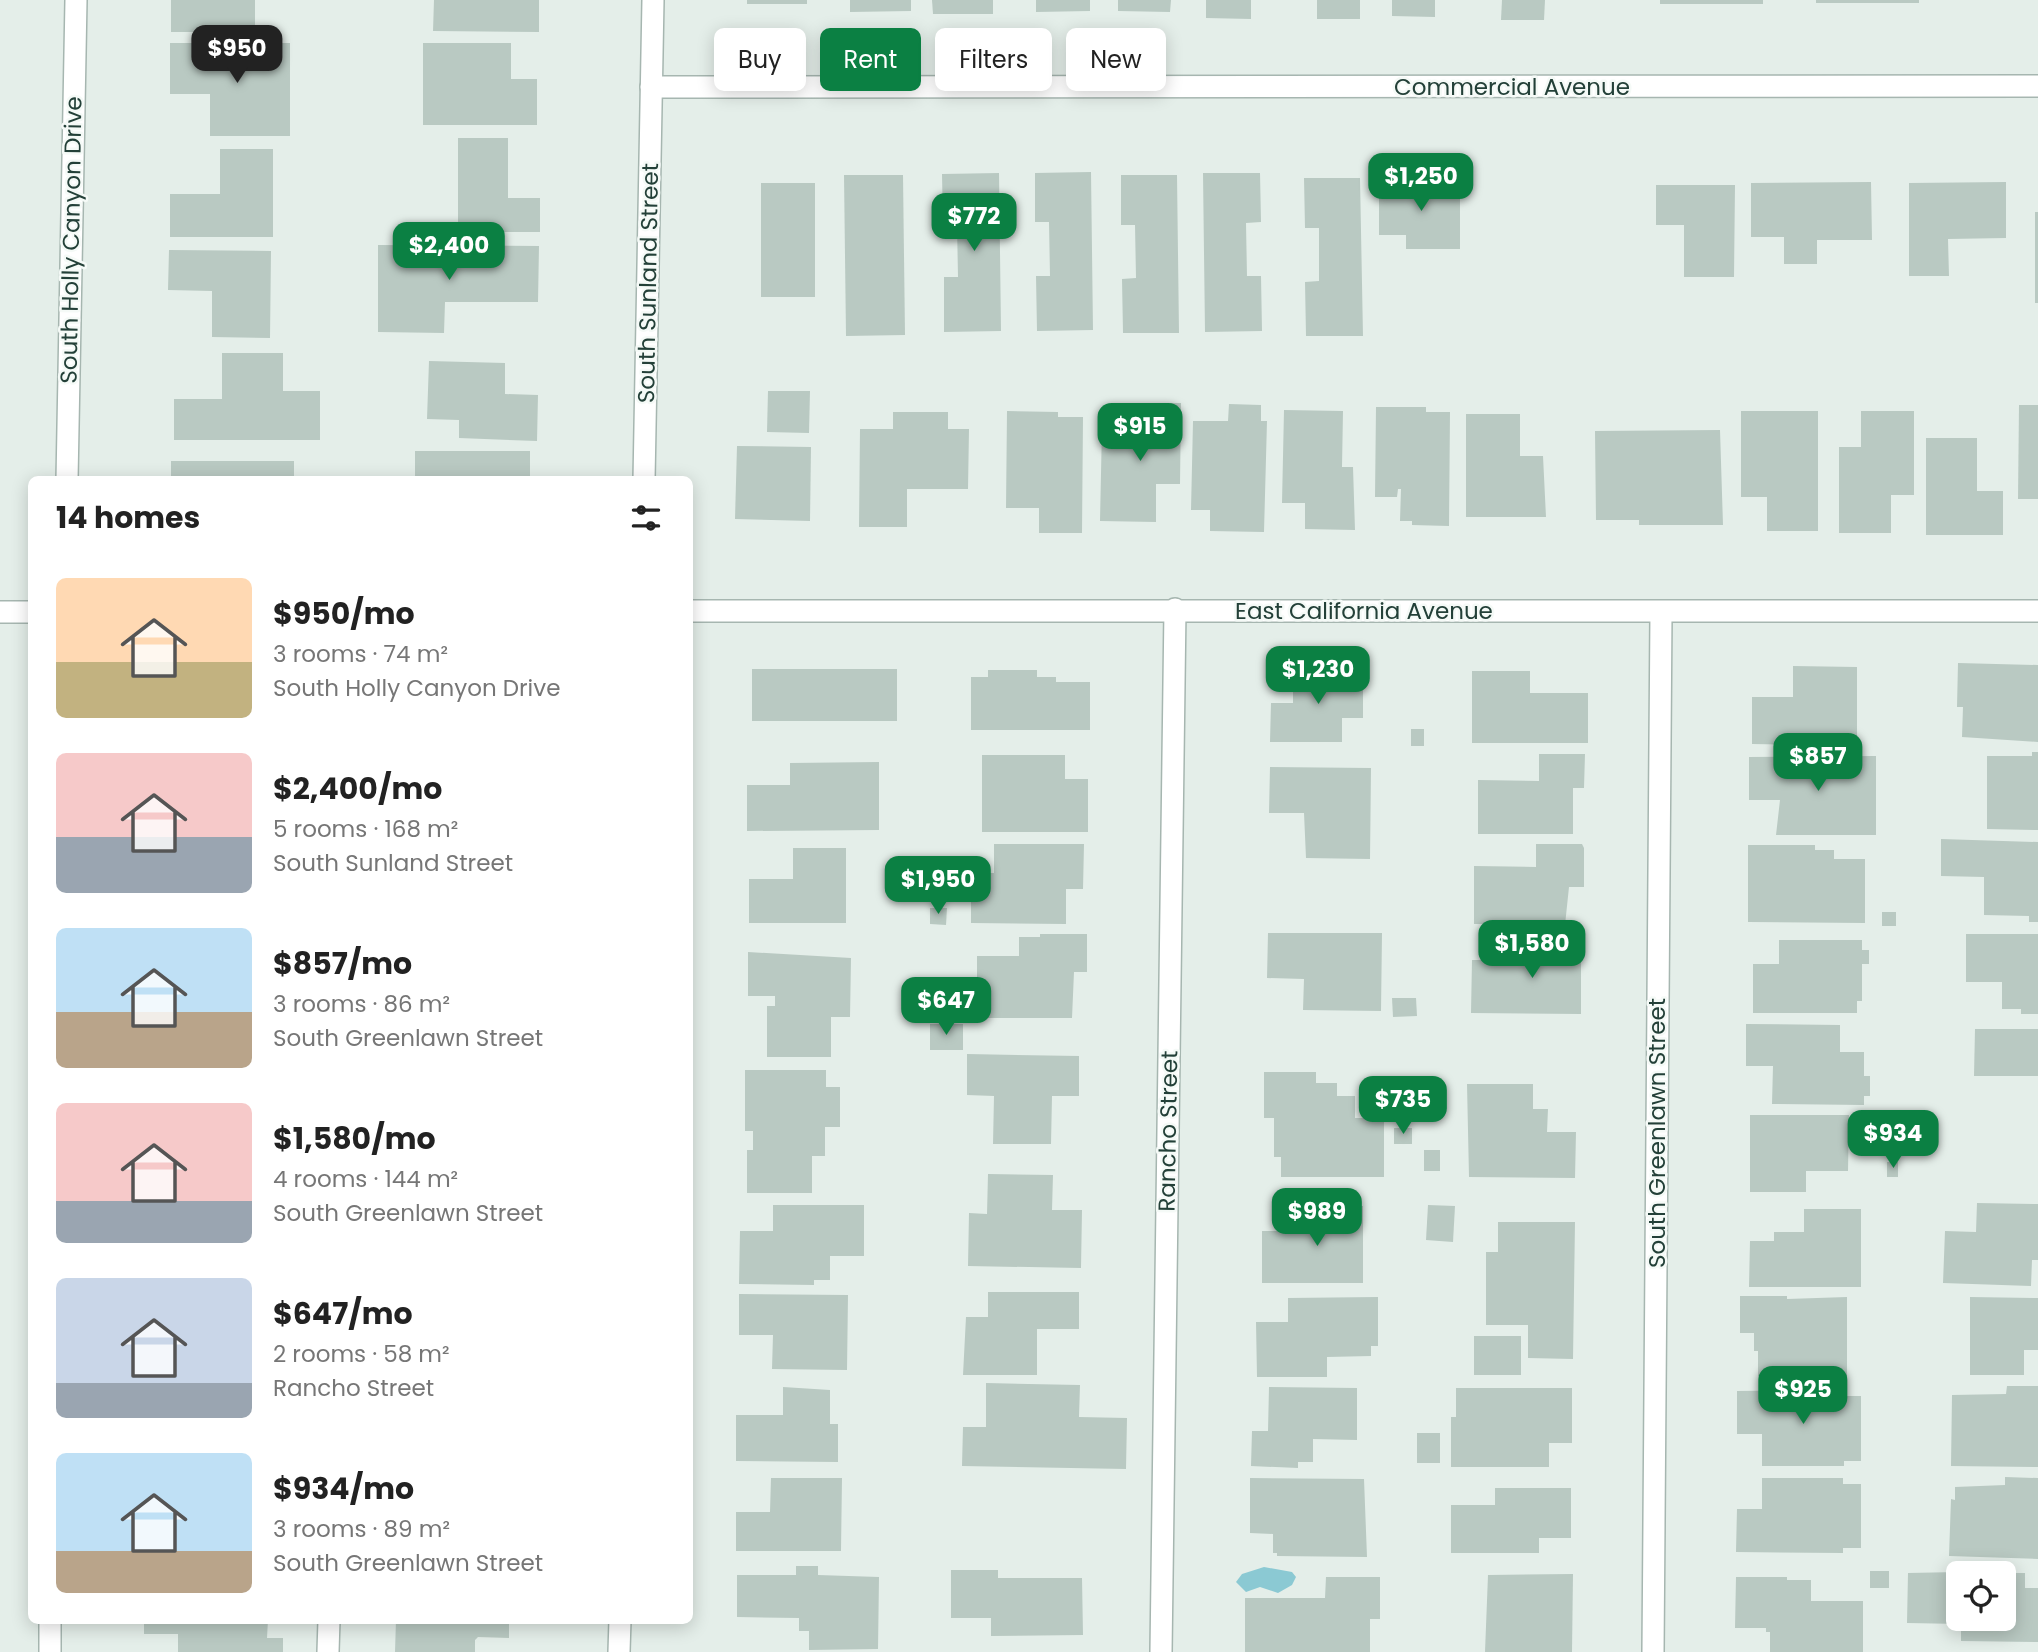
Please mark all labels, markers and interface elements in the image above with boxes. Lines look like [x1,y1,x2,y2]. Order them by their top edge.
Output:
pin: $950 [196,25,278,85]
chip: Buy [714,28,806,91]
chip: Rent [820,28,921,91]
chip: Filters [935,28,1052,91]
chip: New [1066,28,1166,91]
text: $950 [207,32,267,64]
street label: Commercial Avenue [1394,71,1630,103]
street label: South Holly Canyon Drive [52,96,90,384]
pin: $1,250 [1364,154,1478,213]
text: $1,250 [1384,160,1458,192]
street label: South Sunland Street [630,163,666,403]
pin: $772 [933,194,1015,253]
text: $772 [948,200,1000,232]
pin: $2,400 [392,222,506,282]
text: $2,400 [409,229,489,261]
pin: $915 [1099,404,1181,463]
text: $915 [1114,410,1166,442]
text: 14 homes [56,496,200,539]
icon: filters [627,499,665,537]
text: $950/mo [273,592,415,635]
street label: East California Avenue [1235,595,1493,627]
icon: home [112,606,196,690]
text: 3 rooms · 74 m² [273,638,448,670]
pin: $1,230 [1261,646,1375,706]
text: $1,230 [1282,653,1354,685]
text: South Holly Canyon Drive [273,672,560,704]
pin: $857 [1777,734,1859,793]
text: $857 [1789,740,1847,772]
text: $2,400/mo [273,767,442,810]
icon: home [112,781,196,865]
text: 5 rooms · 168 m² [273,813,458,845]
text: South Sunland Street [273,847,513,879]
pin: $1,950 [881,856,995,916]
text: $1,950 [901,863,975,895]
pin: $1,580 [1475,920,1589,980]
text: $1,580 [1494,927,1570,959]
text: $857/mo [273,942,412,985]
icon: home [112,956,196,1040]
pin: $647 [905,978,987,1037]
text: $647 [917,984,975,1016]
text: 3 rooms · 86 m² [273,988,450,1020]
street label: South Greenlawn Street [1641,998,1673,1268]
text: South Greenlawn Street [273,1022,543,1054]
street label: Rancho Street [1151,1050,1185,1212]
pin: $735 [1362,1076,1444,1136]
text: $735 [1375,1083,1431,1115]
pin: $934 [1852,1110,1934,1170]
text: $1,580/mo [273,1117,436,1160]
text: $934 [1864,1117,1922,1149]
icon: home [112,1131,196,1215]
text: 4 rooms · 144 m² [273,1163,458,1195]
pin: $989 [1276,1188,1358,1248]
text: $989 [1288,1195,1346,1227]
text: South Greenlawn Street [273,1197,543,1229]
text: $647/mo [273,1292,413,1335]
icon: home [112,1306,196,1390]
text: 2 rooms · 58 m² [273,1338,450,1370]
pin: $925 [1762,1366,1844,1426]
text: Rancho Street [273,1372,434,1404]
text: $925 [1774,1373,1832,1405]
text: $934/mo [273,1467,414,1510]
icon: home [112,1481,196,1565]
text: 3 rooms · 89 m² [273,1513,450,1545]
text: South Greenlawn Street [273,1547,543,1579]
map controls [1946,1561,2016,1631]
button: locate [1946,1561,2016,1631]

